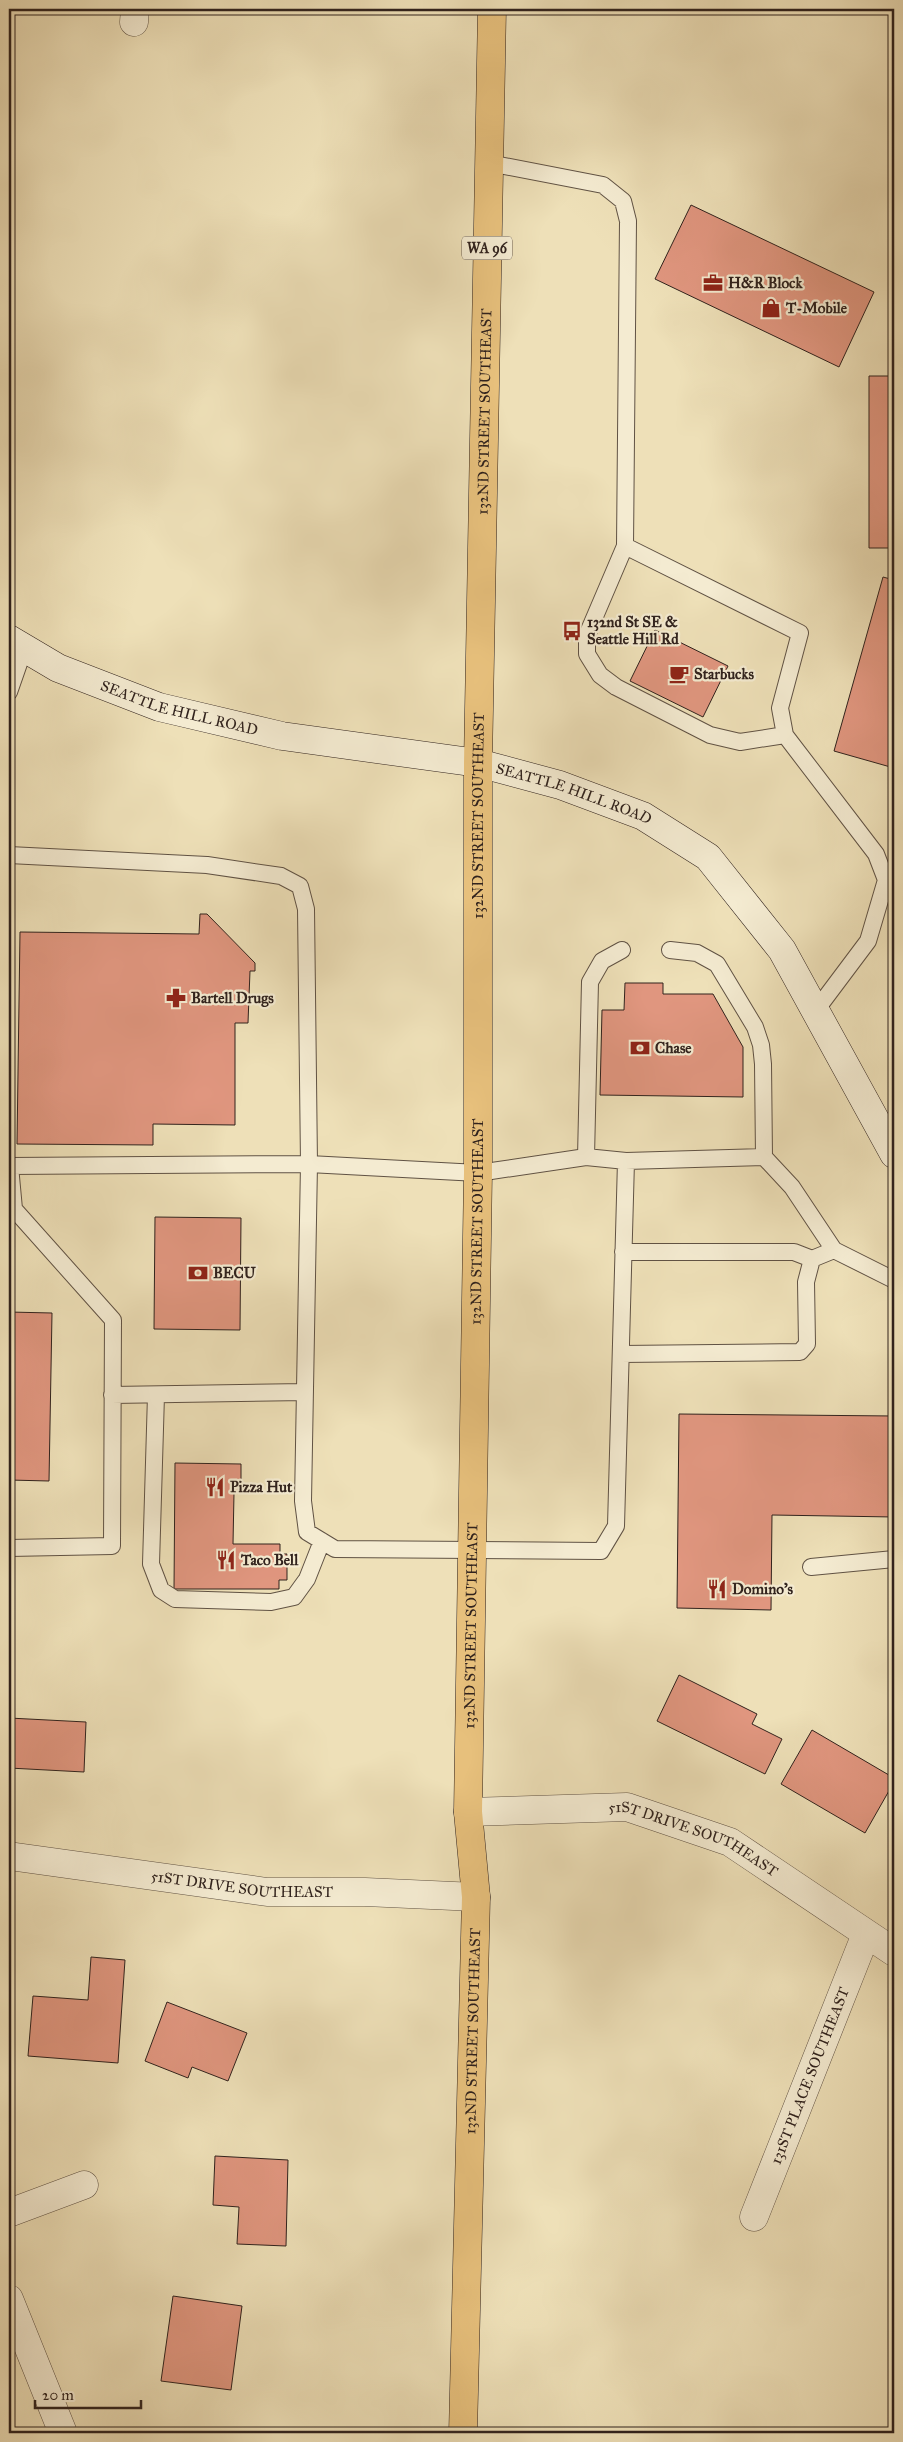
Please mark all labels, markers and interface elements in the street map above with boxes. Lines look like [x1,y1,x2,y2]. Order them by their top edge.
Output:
road number: WA 96 [462,237,512,260]
office icon: H&R Block [702,272,724,294]
place label: H&R Block [728,274,803,292]
shop icon: T-Mobile [760,297,782,319]
place label: T-Mobile [785,299,848,317]
street label: 132ND STREET SOUTHEAST [474,308,495,515]
place label: 132nd St SE & Seattle Hill Rd [587,613,679,648]
bus stop icon: 132nd St SE & Seattle Hill Rd [561,620,583,642]
cafe icon: Starbucks [668,663,690,685]
place label: Starbucks [694,665,754,683]
street label: SEATTLE HILL ROAD [98,676,260,739]
street label: 132ND STREET SOUTHEAST [469,712,488,919]
street label: SEATTLE HILL ROAD [494,759,655,828]
pharmacy icon: Bartell Drugs [165,987,187,1009]
place label: Bartell Drugs [191,989,274,1008]
bank icon: Chase [629,1037,651,1059]
place label: Chase [655,1039,692,1057]
street label: 132ND STREET SOUTHEAST [467,1118,487,1325]
bank icon: BECU [187,1262,209,1284]
place label: BECU [213,1264,257,1282]
restaurant icon: Pizza Hut [204,1476,226,1498]
place label: Pizza Hut [230,1478,293,1496]
street label: 132ND STREET SOUTHEAST [460,1522,482,1729]
restaurant icon: Taco Bell [215,1549,237,1571]
place label: Taco Bell [240,1551,299,1569]
restaurant icon: Domino's [706,1578,728,1600]
place label: Domino's [732,1580,794,1598]
street label: 51ST DRIVE SOUTHEAST [608,1798,781,1880]
street label: 51ST DRIVE SOUTHEAST [150,1867,333,1901]
street label: 132ND STREET SOUTHEAST [461,1928,484,2135]
street label: 131ST PLACE SOUTHEAST [767,1984,853,2167]
scale bar [35,2377,141,2409]
text: 20 m [42,2386,74,2404]

